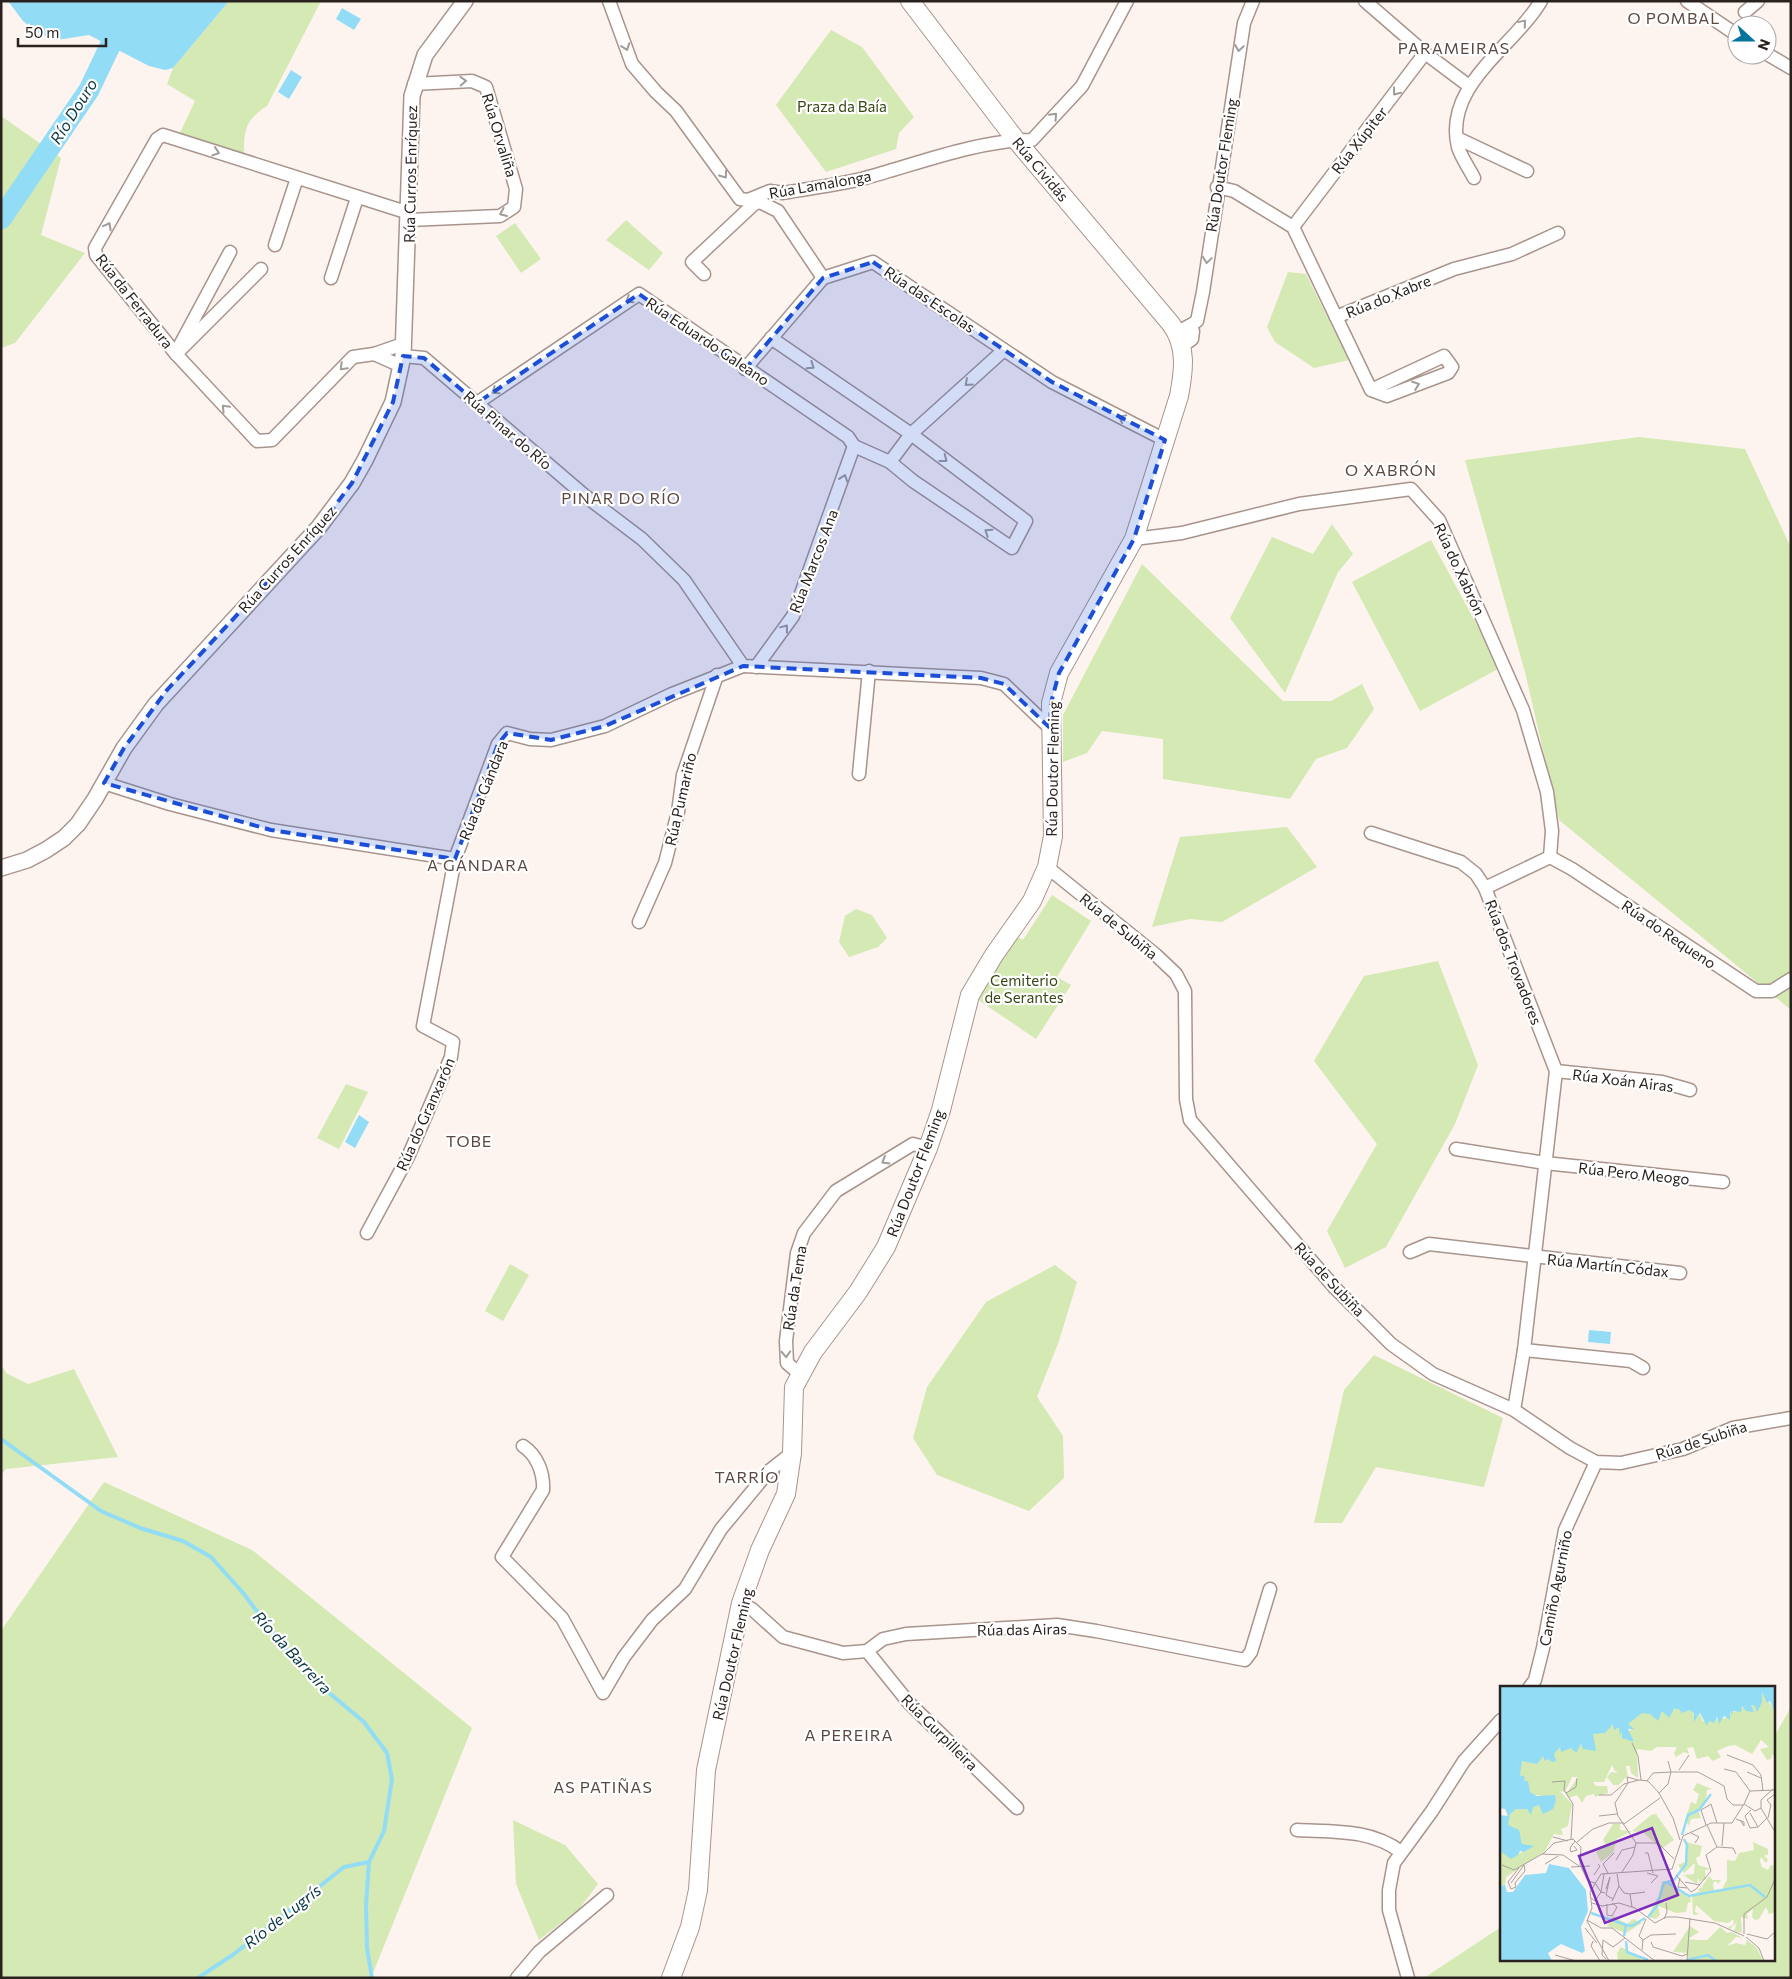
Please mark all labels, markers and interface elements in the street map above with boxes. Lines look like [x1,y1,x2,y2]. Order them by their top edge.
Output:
district label: O POMBAL [1628,8,1720,27]
scale bar [18,15,105,47]
north arrow [1727,15,1777,65]
one-way arrow [1518,20,1526,29]
text: 50 m [25,23,59,41]
text: N [1755,37,1774,53]
district label: PARAMEIRAS [1398,38,1510,57]
one-way arrow [620,42,630,51]
one-way arrow [1235,43,1245,52]
water label: Río Douro [45,75,101,147]
one-way arrow [459,76,467,87]
one-way arrow [1393,86,1401,95]
street label: Rúa Orvaliña [479,91,521,179]
park label: Praza da Baía [797,97,887,115]
street label: Rúa Doutor Fleming [1202,97,1240,233]
street label: Rúa Xúpiter [1327,103,1391,177]
street label: Rúa Curros Enríquez [400,105,420,243]
one-way arrow [1048,112,1057,121]
street label: Rúa Cividás [1009,133,1073,205]
one-way arrow [211,146,219,156]
street label: Rúa Lamalonga [767,166,873,202]
one-way arrow [718,169,727,179]
one-way arrow [499,207,508,217]
one-way arrow [101,222,111,231]
street label: Rúa da Ferradura [92,250,178,352]
one-way arrow [1202,257,1213,265]
street label: Rúa das Escolas [881,262,979,336]
street label: Rúa do Xabre [1343,271,1433,321]
street label: Rúa Eduardo Galeano [643,293,773,389]
one-way arrow [625,294,635,303]
one-way arrow [806,360,815,369]
one-way arrow [340,362,349,371]
one-way arrow [965,377,974,386]
one-way arrow [1412,381,1420,391]
one-way arrow [491,385,500,394]
street label: Rúa Pinar do Río [460,387,556,473]
one-way arrow [222,404,231,413]
one-way arrow [1118,414,1127,424]
one-way arrow [938,453,948,462]
district label: O XABRÓN [1345,460,1437,479]
one-way arrow [838,474,848,482]
district label: PINAR DO RÍO [561,488,681,507]
street label: Rúa Curros Enríquez [234,502,340,616]
street label: Rúa Marcos Ana [785,507,841,615]
street label: Rúa do Xabrón [1431,520,1489,618]
one-way arrow [984,529,994,538]
one-way arrow [779,624,788,634]
street label: Rúa Doutor Fleming [1042,701,1062,837]
street label: Rúa da Gándara [455,737,511,843]
street label: Rúa Pumariño [661,751,699,847]
district label: A GÁNDARA [427,855,529,874]
street label: Rúa de Subiña [1076,889,1162,963]
street label: Rúa do Requeno [1619,896,1720,972]
street label: Rúa dos Trovadores [1482,897,1546,1027]
park label: Cemiterio de Serantes [984,971,1064,1006]
street label: Rúa do Granxarón [392,1055,458,1173]
street label: Rúa Xoán Airas [1571,1065,1675,1095]
street label: Rúa Doutor Fleming [882,1107,948,1239]
district label: TOBE [446,1131,492,1150]
one-way arrow [881,1155,890,1165]
street label: Rúa Pero Meogo [1577,1158,1691,1188]
street label: Rúa de Subiña [1291,1238,1369,1320]
street label: Rúa da Tema [778,1244,810,1332]
street label: Rúa Martín Códax [1546,1250,1670,1280]
one-way arrow [781,1350,792,1358]
street label: Rúa de Subiña [1653,1417,1749,1463]
district label: TARRÍO [715,1467,779,1486]
street label: Camiño Agurniño [1535,1528,1575,1648]
street label: Rúa Doutor Fleming [708,1586,756,1722]
water label: Río da Barreira [250,1607,336,1697]
street label: Rúa das Airas [977,1619,1067,1639]
inset map [1500,1686,1774,1962]
street label: Rúa Gurpilleira [898,1690,982,1774]
district label: A PEREIRA [804,1725,894,1744]
district label: AS PATIÑAS [553,1777,653,1796]
water label: Río de Lugrís [240,1880,324,1952]

